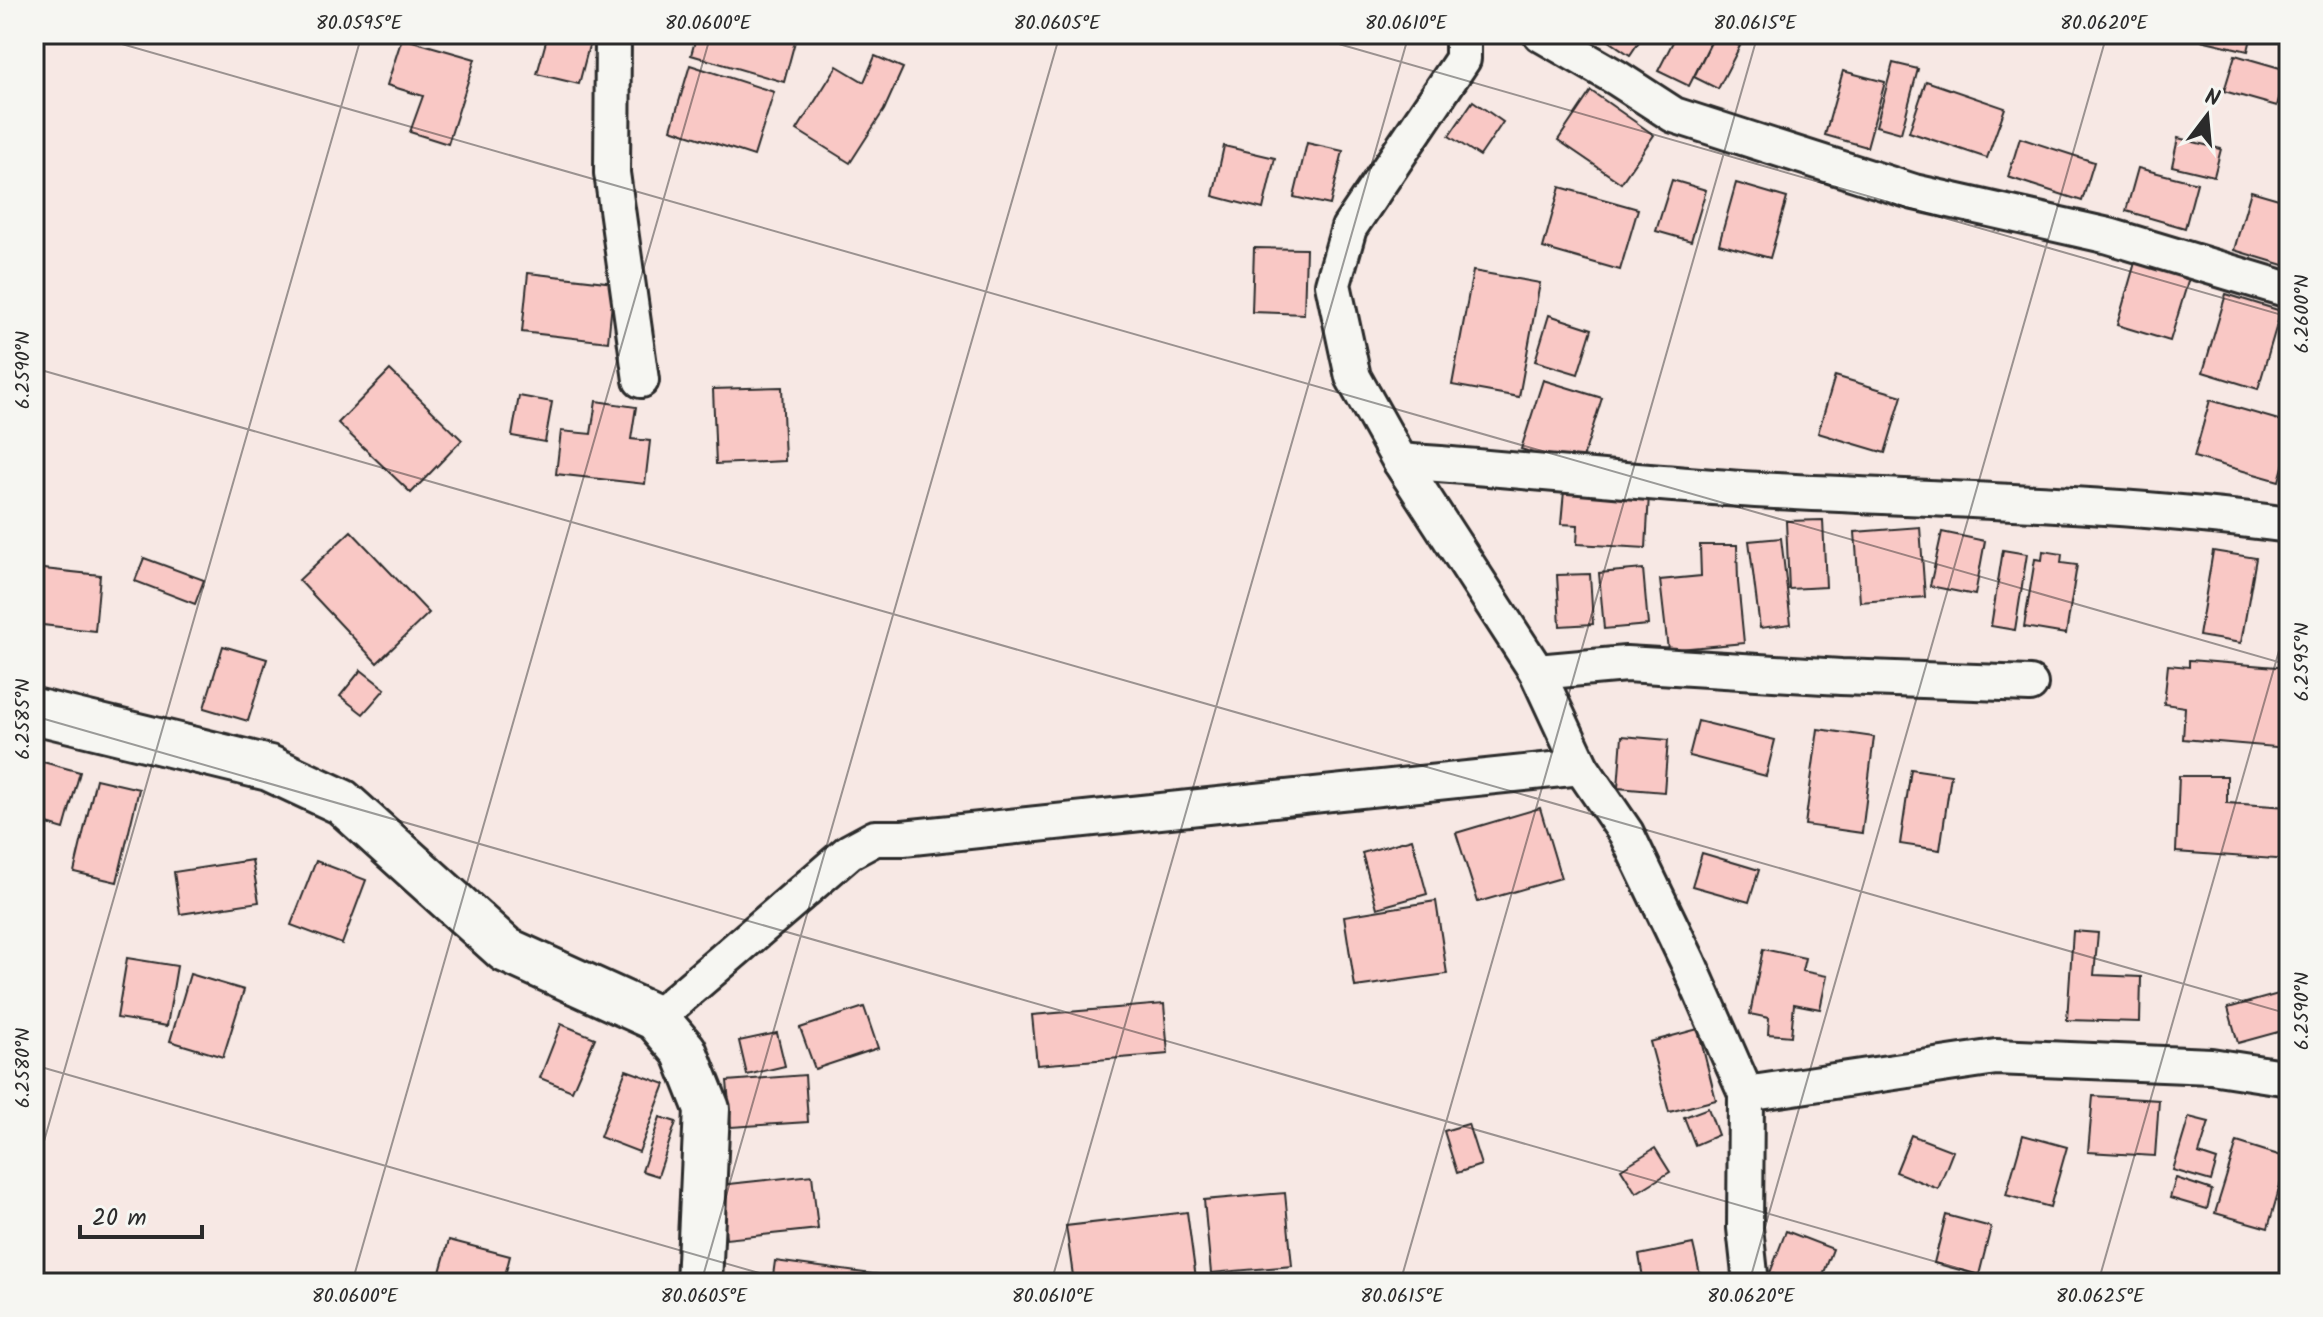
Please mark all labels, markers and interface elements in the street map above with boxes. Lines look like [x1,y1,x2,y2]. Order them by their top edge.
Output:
text: 80.0595°E [316,8,404,40]
text: 80.0600°E [665,8,752,40]
text: 80.0605°E [1013,8,1102,40]
text: 80.0610°E [1365,8,1449,40]
text: 80.0615°E [1713,8,1798,40]
text: 80.0620°E [2060,8,2149,40]
north arrow [2167,76,2247,156]
text: N [2200,80,2223,118]
text: 6.2600°N [2287,275,2319,353]
text: 6.2590°N [8,331,40,409]
text: 6.2595°N [2287,622,2319,702]
text: 6.2585°N [8,678,40,760]
text: 6.2590°N [2287,972,2319,1050]
text: 6.2580°N [8,1028,40,1108]
scale bar [80,1189,202,1239]
text: 20 m [92,1199,147,1238]
text: 80.0600°E [312,1281,399,1313]
text: 80.0605°E [660,1281,749,1313]
text: 80.0610°E [1012,1281,1096,1313]
text: 80.0615°E [1360,1281,1445,1313]
text: 80.0620°E [1707,1281,1796,1313]
text: 80.0625°E [2056,1281,2146,1313]

